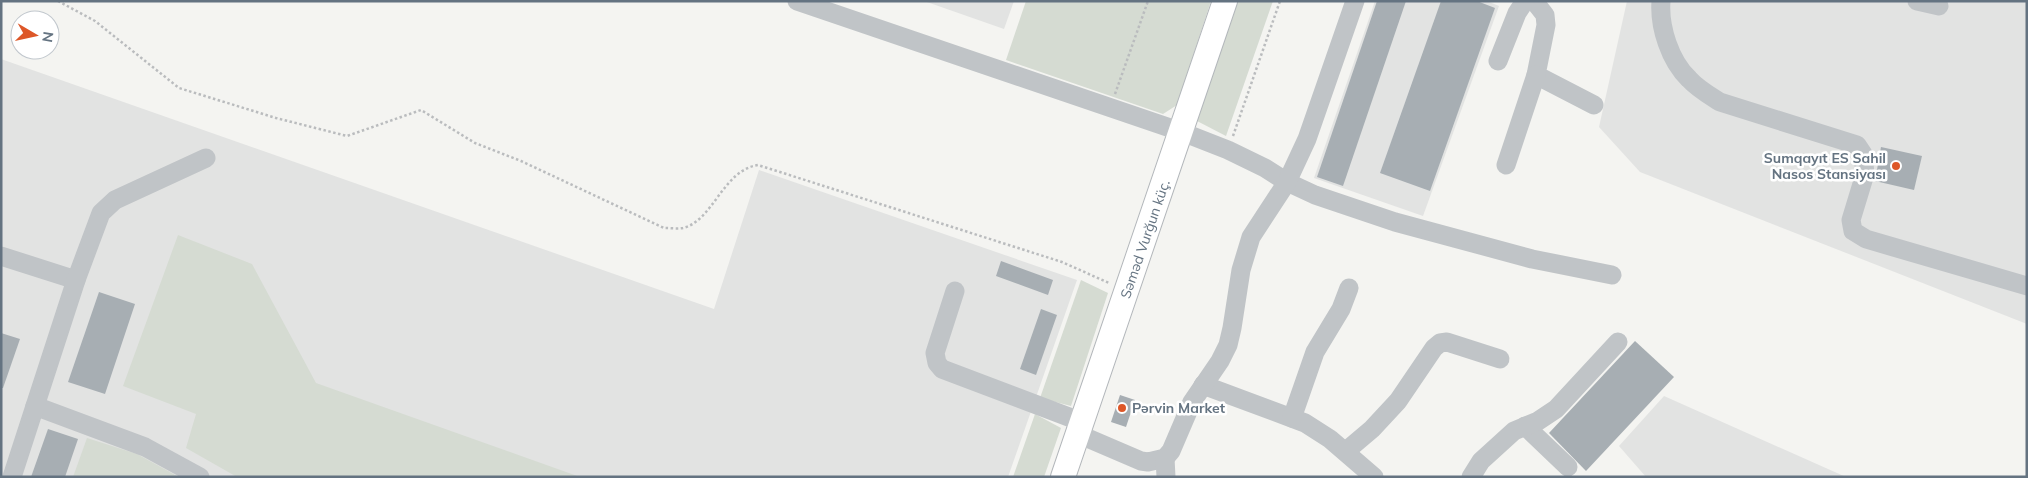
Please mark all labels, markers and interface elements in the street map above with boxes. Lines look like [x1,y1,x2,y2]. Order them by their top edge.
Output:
north arrow [10,10,60,60]
text: N [38,30,58,44]
place label: Sumqayıt ES Sahil Nasos Stansiyası [1764,149,1886,183]
marker: Sumqayıt ES Sahil Nasos Stansiyası [1890,160,1902,172]
street label: Səməd Vurğun küç. [1116,177,1174,301]
place label: Pərvin Market [1132,399,1226,417]
marker: Pərvin Market [1116,402,1128,414]

